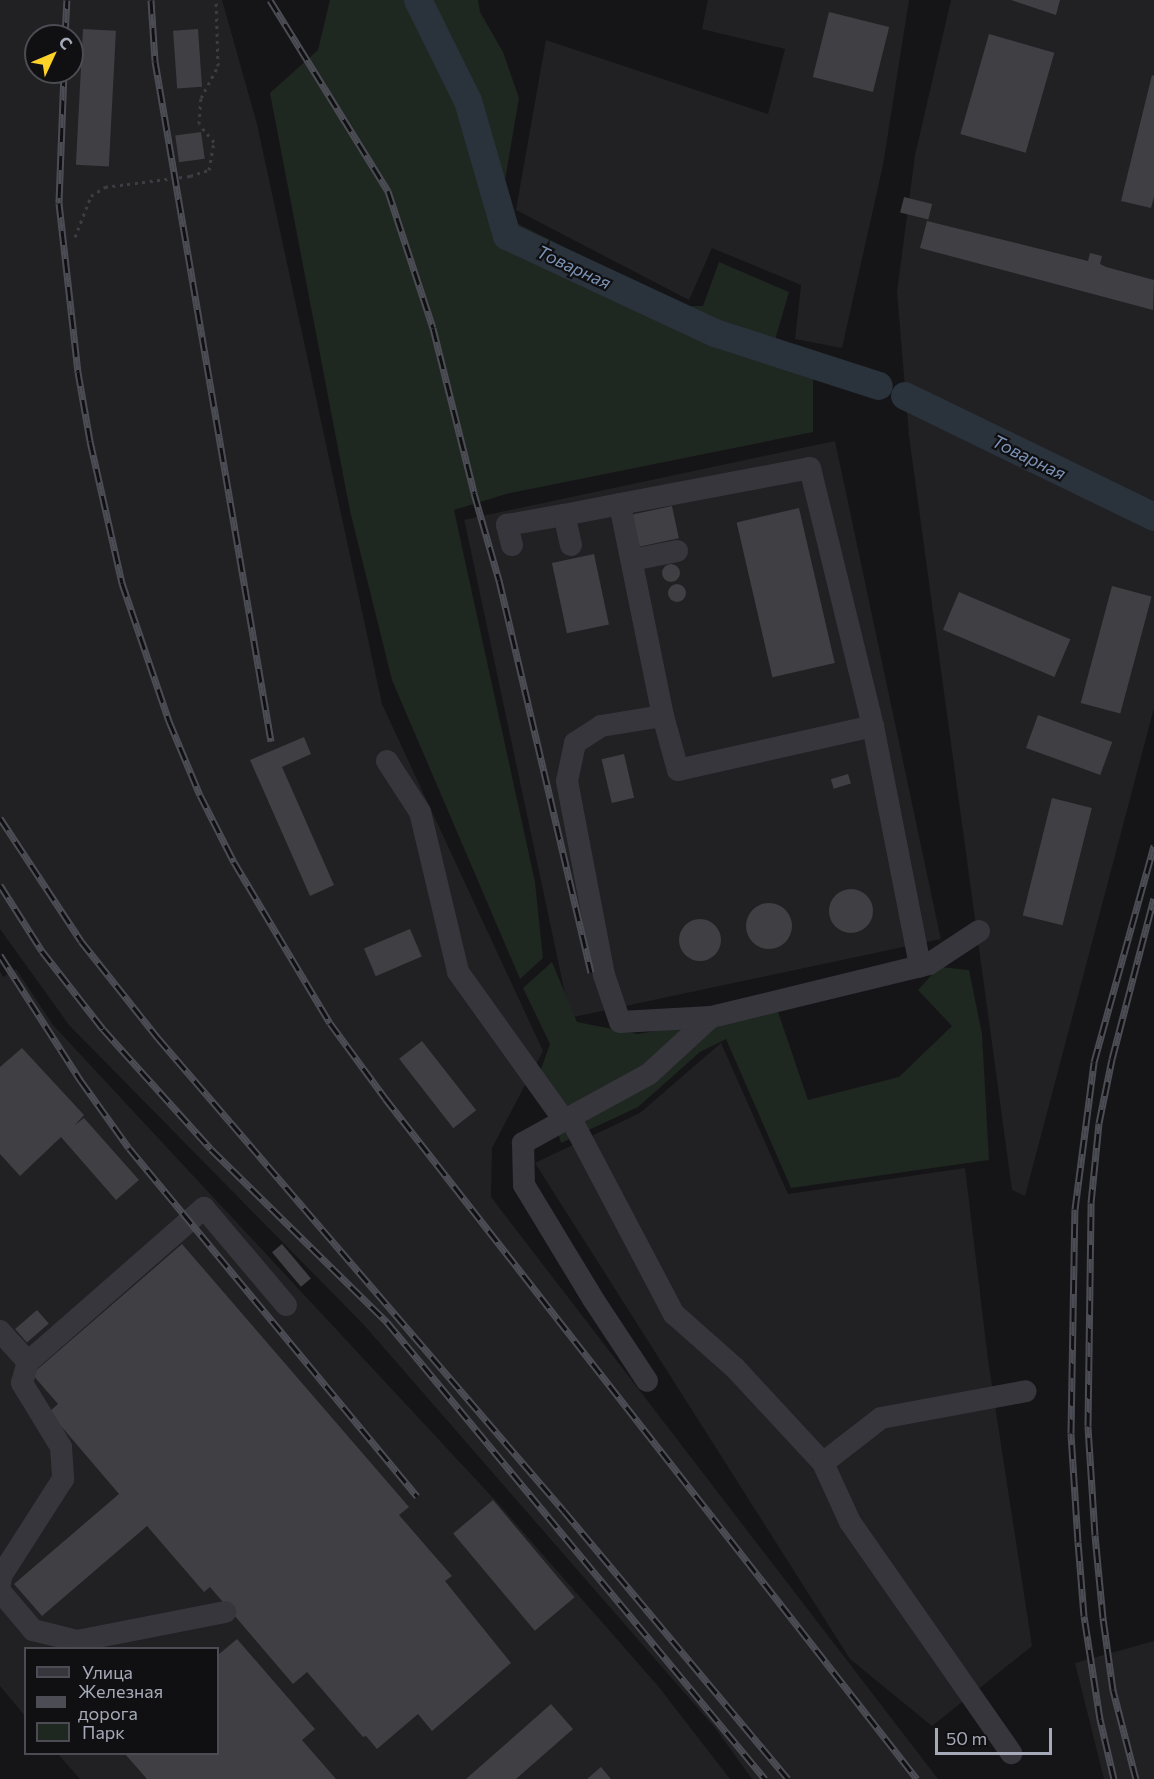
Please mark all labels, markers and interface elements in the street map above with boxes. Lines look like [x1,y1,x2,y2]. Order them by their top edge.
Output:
north arrow [24,24,84,84]
text: С [55,32,77,53]
water label: Товарная [533,240,615,294]
water label: Товарная [989,430,1069,484]
legend [24,1647,219,1755]
text: Улица [82,1661,133,1683]
text: Железная дорога [78,1680,163,1724]
scale bar [938,1716,1055,1754]
text: Парк [82,1721,125,1743]
text: 50 m [946,1727,987,1749]

